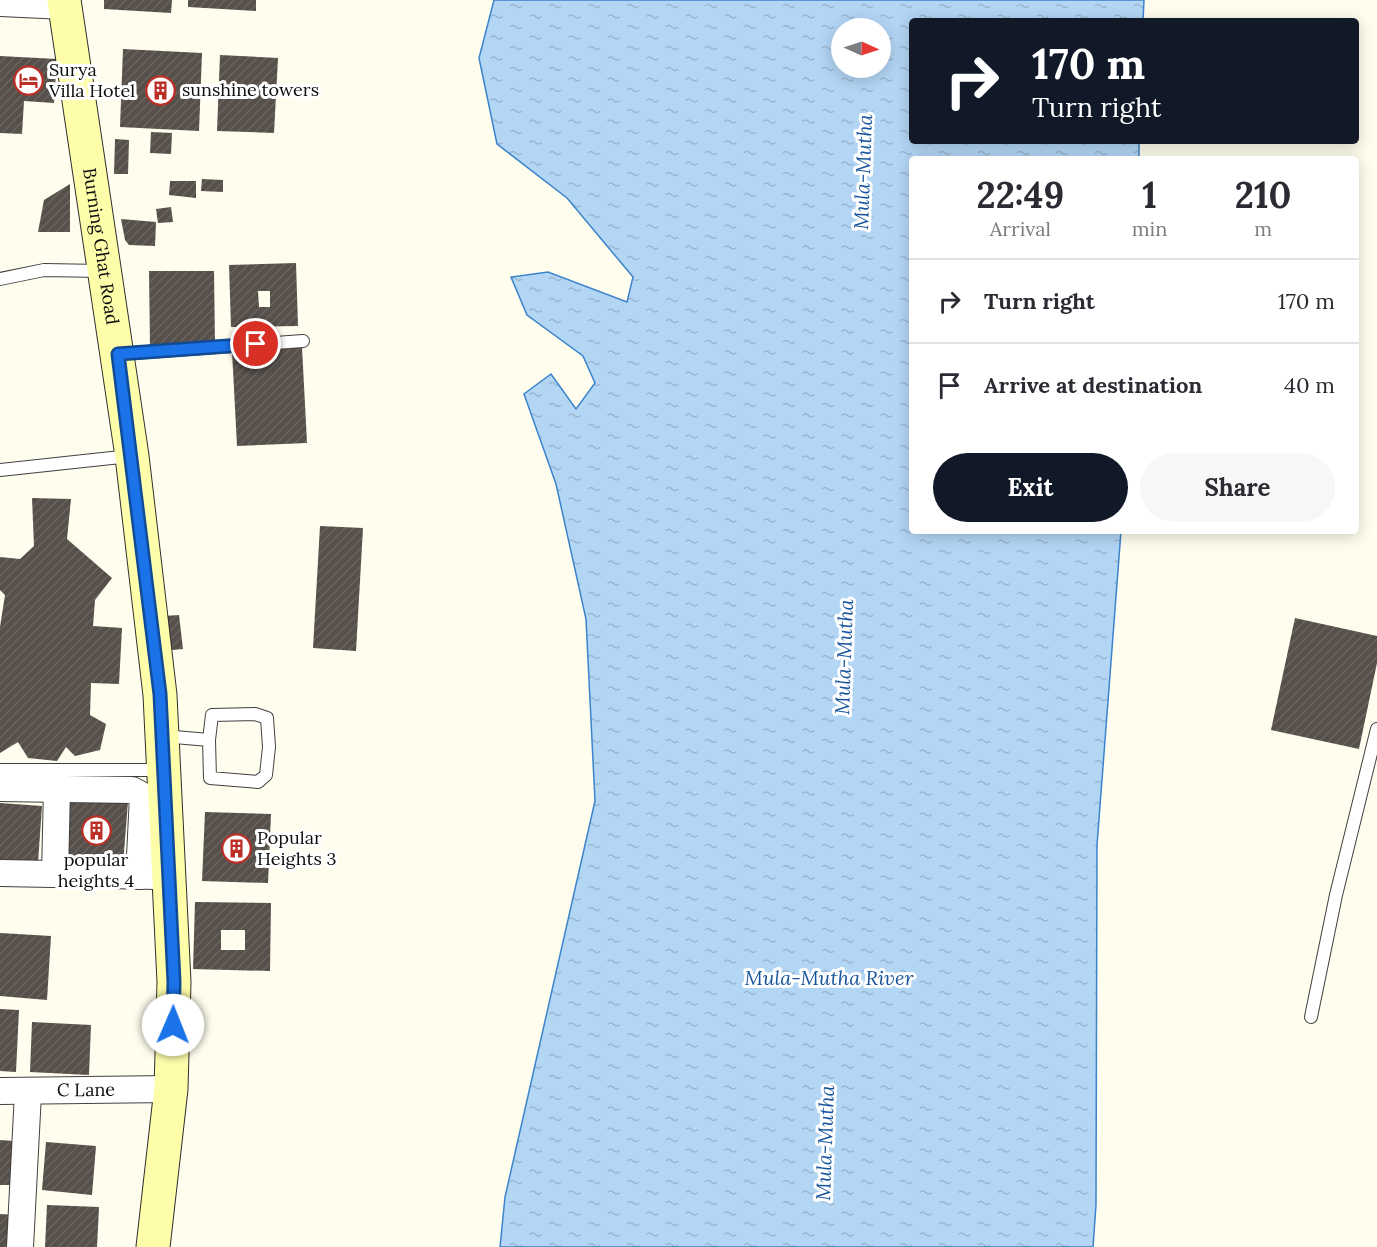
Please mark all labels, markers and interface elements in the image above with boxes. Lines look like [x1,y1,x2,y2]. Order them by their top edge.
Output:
north arrow [831,18,891,78]
map controls [831,18,891,78]
text: 170 m [1032,37,1145,91]
icon: right [933,42,1011,120]
place label: Surya Villa Hotel [48,58,135,102]
hotel icon: Surya Villa Hotel [12,64,44,96]
building icon: sunshine towers [145,74,177,106]
place label: sunshine towers [182,78,319,101]
text: Turn right [1032,90,1161,124]
water label: Mula-Mutha [848,114,877,230]
street label: Burning Ghat Road [78,166,124,326]
text: 22:49 [976,172,1064,218]
text: 1 [1142,172,1157,218]
text: 210 [1235,172,1292,218]
text: Arrival [990,216,1051,241]
text: min [1132,216,1167,241]
text: m [1254,216,1272,241]
icon: right [933,285,966,318]
text: Turn right [984,287,1095,315]
text: 170 m [1278,287,1335,315]
pin [230,318,281,369]
icon: arrive [239,327,272,360]
icon: arrive [933,369,966,402]
text: Arrive at destination [984,371,1202,399]
text: 40 m [1284,371,1335,399]
button: Exit [933,453,1128,522]
button: Share [1140,453,1335,522]
water label: Mula-Mutha [829,599,858,715]
building icon: popular heights 4 [80,815,112,847]
place label: Popular Heights 3 [257,826,337,870]
building icon: Popular Heights 3 [220,832,252,864]
place label: popular heights 4 [58,848,134,892]
water label: Mula-Mutha River [744,965,914,990]
position arrow [141,993,205,1057]
street label: C Lane [57,1078,115,1101]
water label: Mula-Mutha [810,1085,839,1201]

